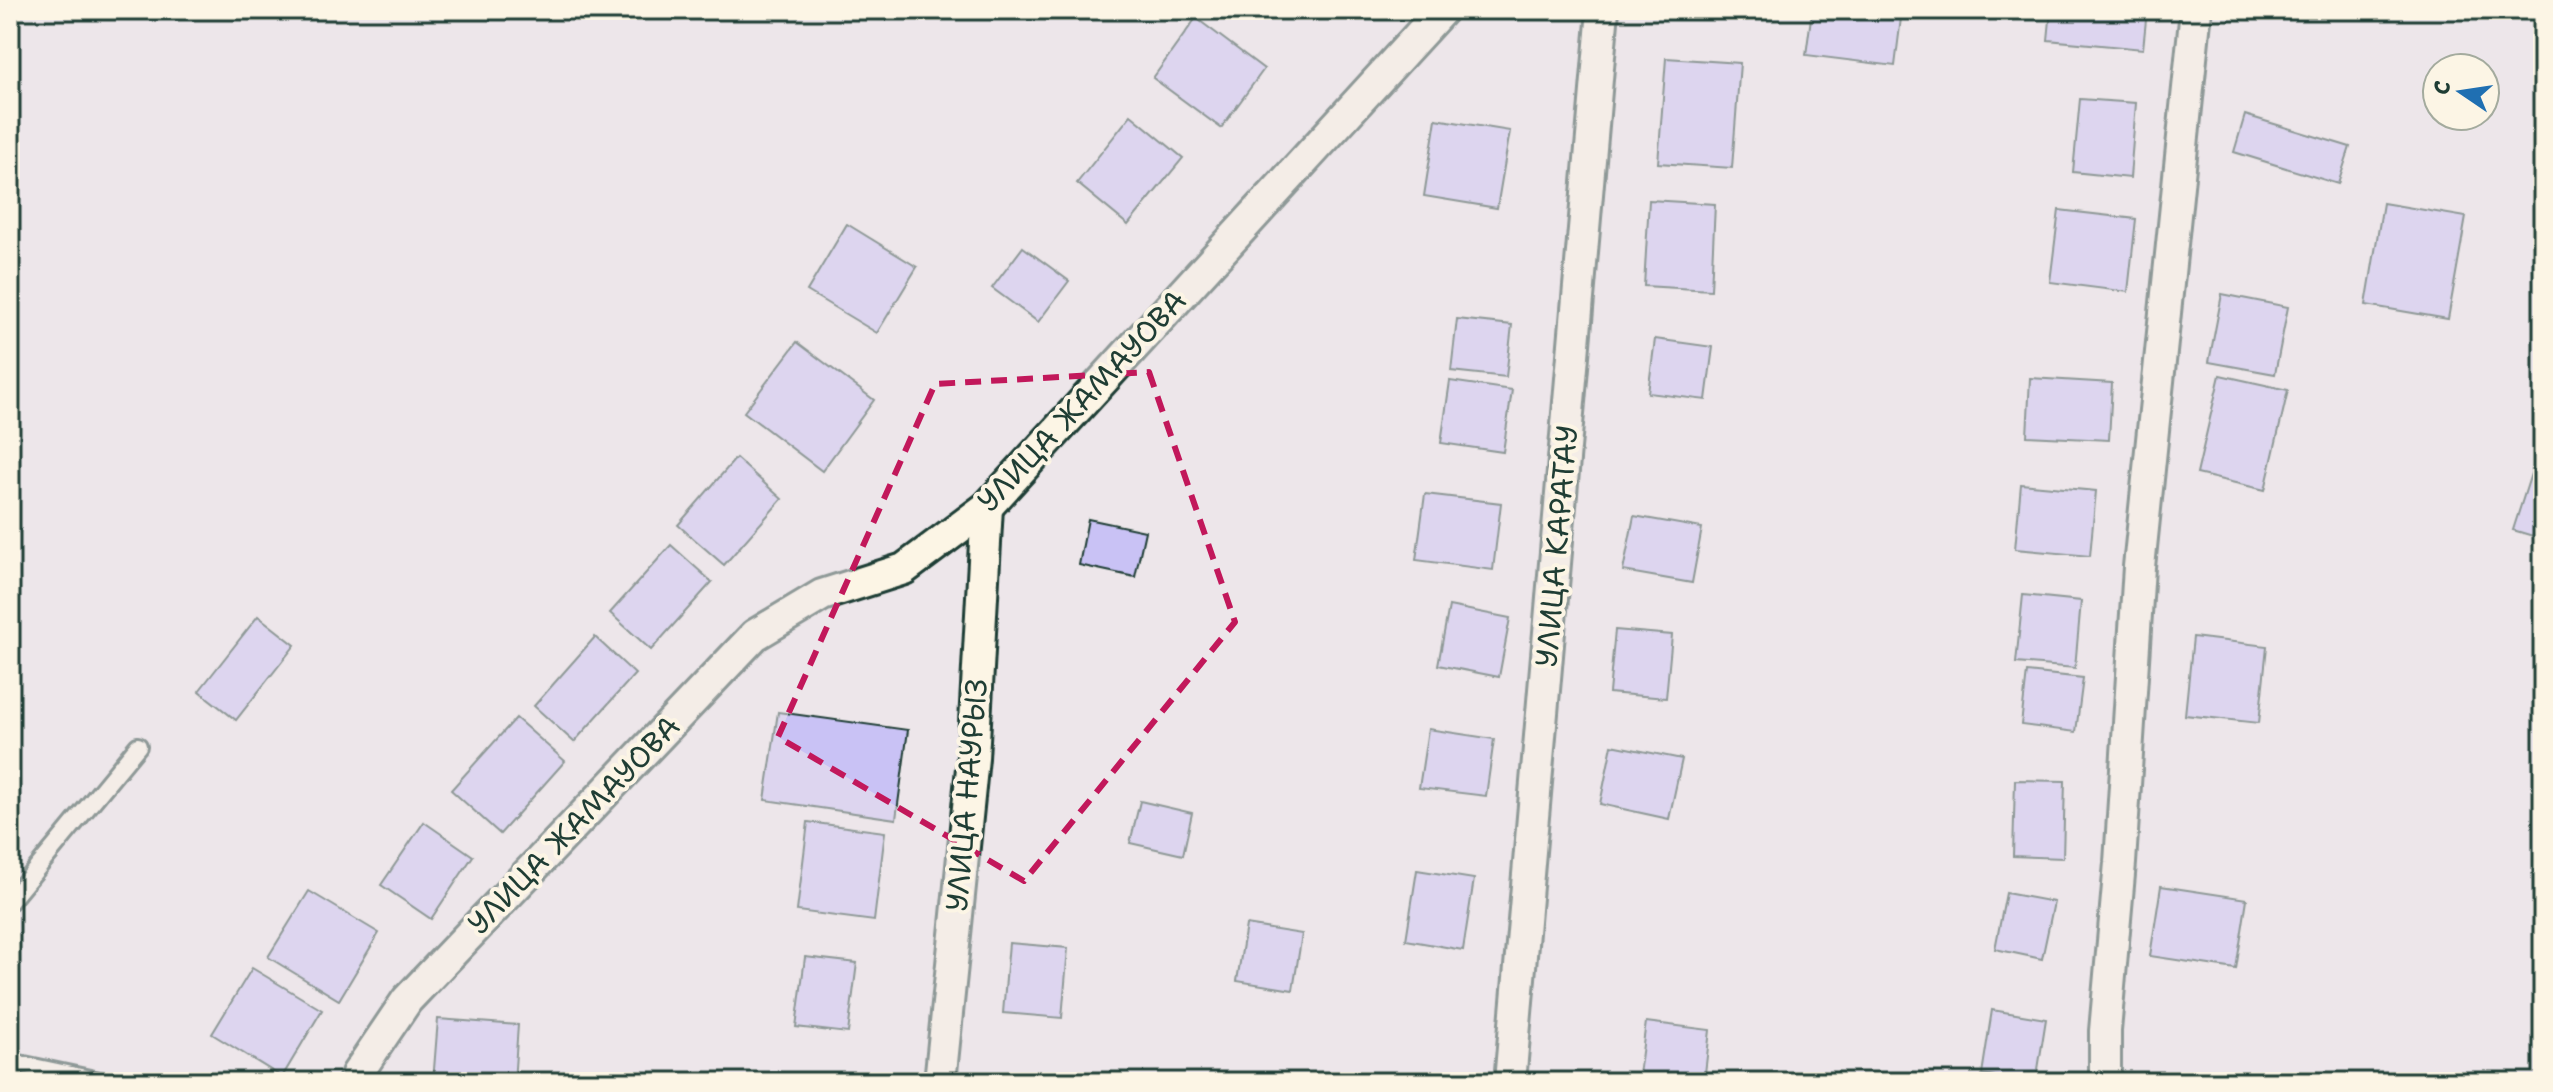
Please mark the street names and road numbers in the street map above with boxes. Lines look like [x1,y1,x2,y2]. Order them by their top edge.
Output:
street label: УЛИЦА ЖАМАУОВА [968,281,1195,521]
street label: УЛИЦА КАРАТАУ [1525,423,1588,669]
street label: УЛИЦА НАУРЫЗ [936,677,997,913]
street label: УЛИЦА ЖАМАУОВА [458,706,689,943]

